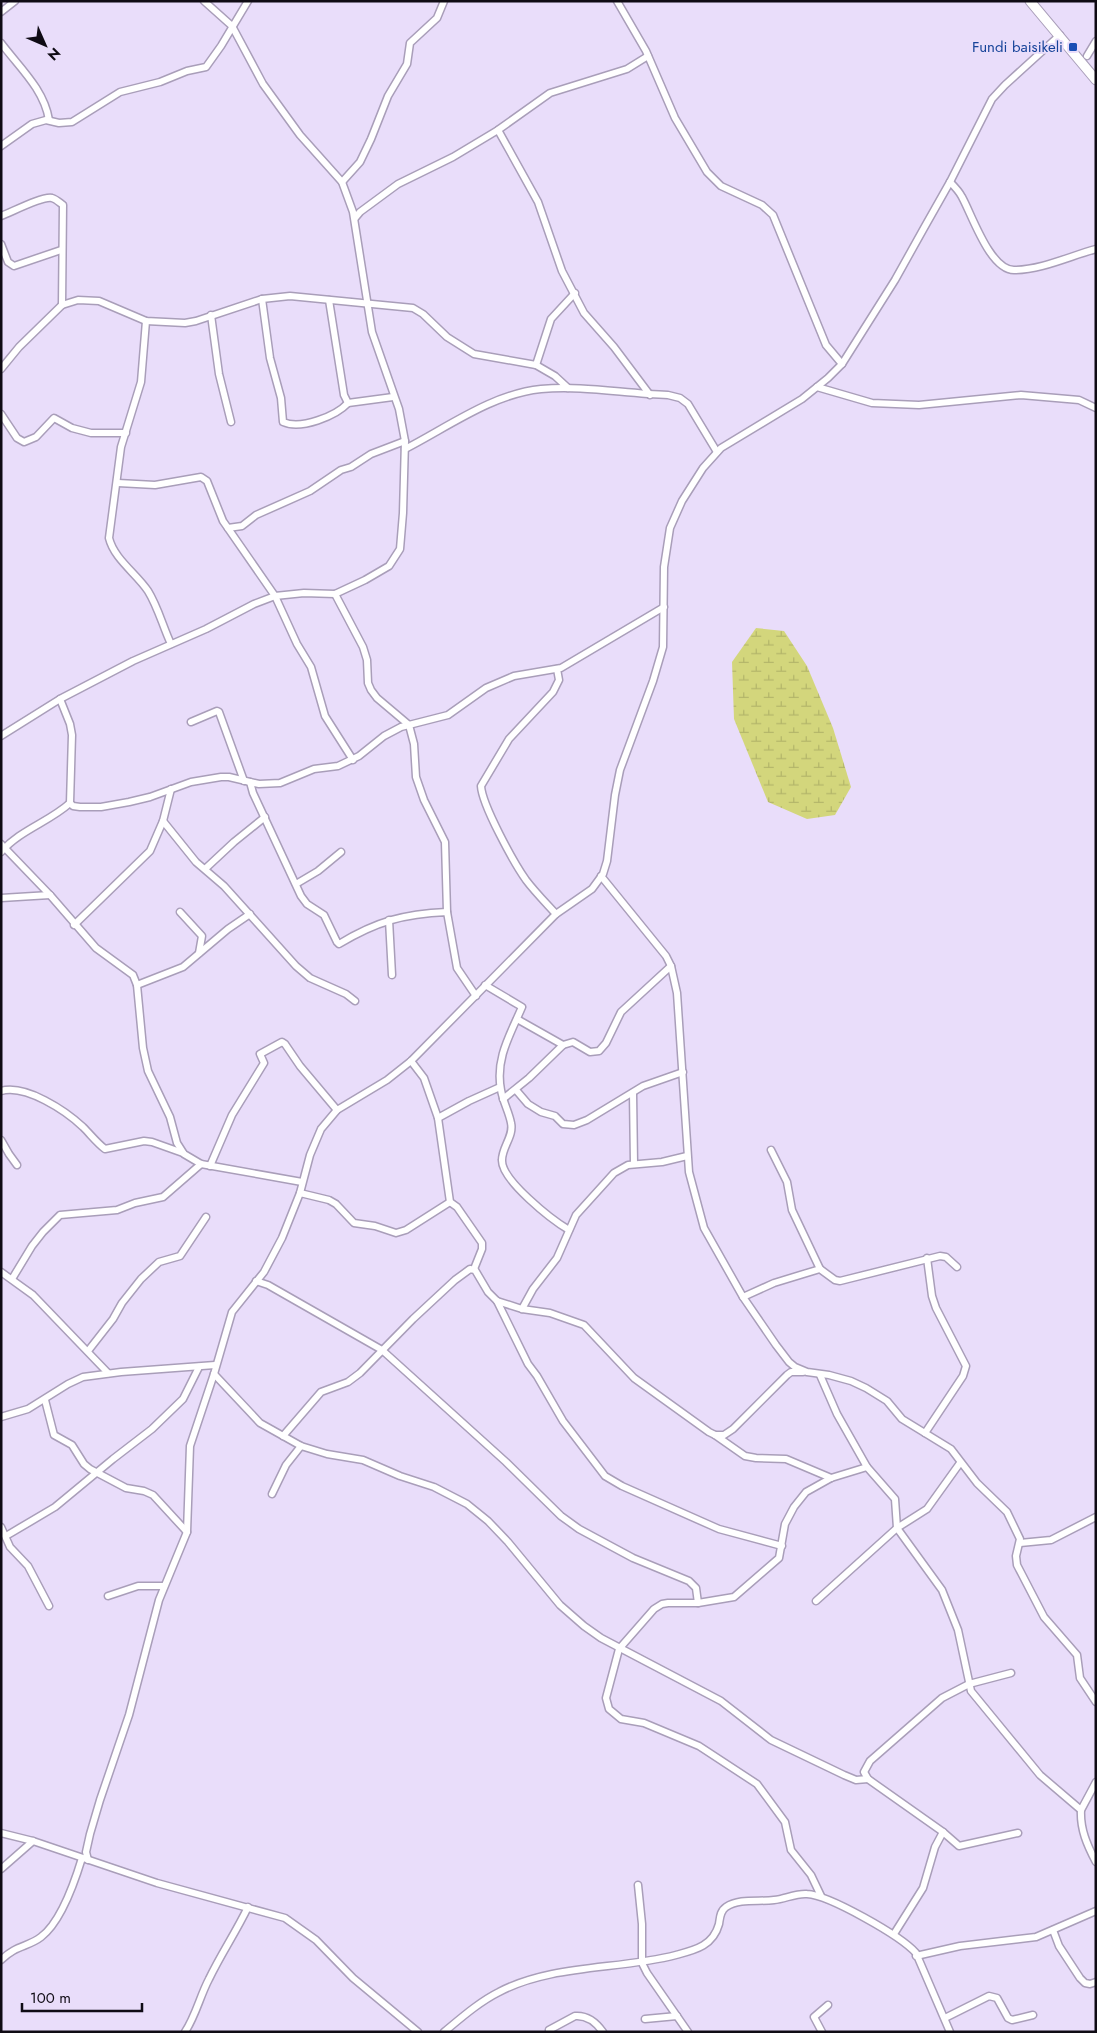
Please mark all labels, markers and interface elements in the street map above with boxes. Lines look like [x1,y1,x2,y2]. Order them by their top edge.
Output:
north arrow [20,20,70,70]
place label: Fundi baisikeli [972,36,1063,58]
marker: Fundi baisikeli [1067,41,1079,53]
text: N [43,43,65,65]
scale bar [22,1980,142,2012]
text: 100 m [30,1987,71,2009]

